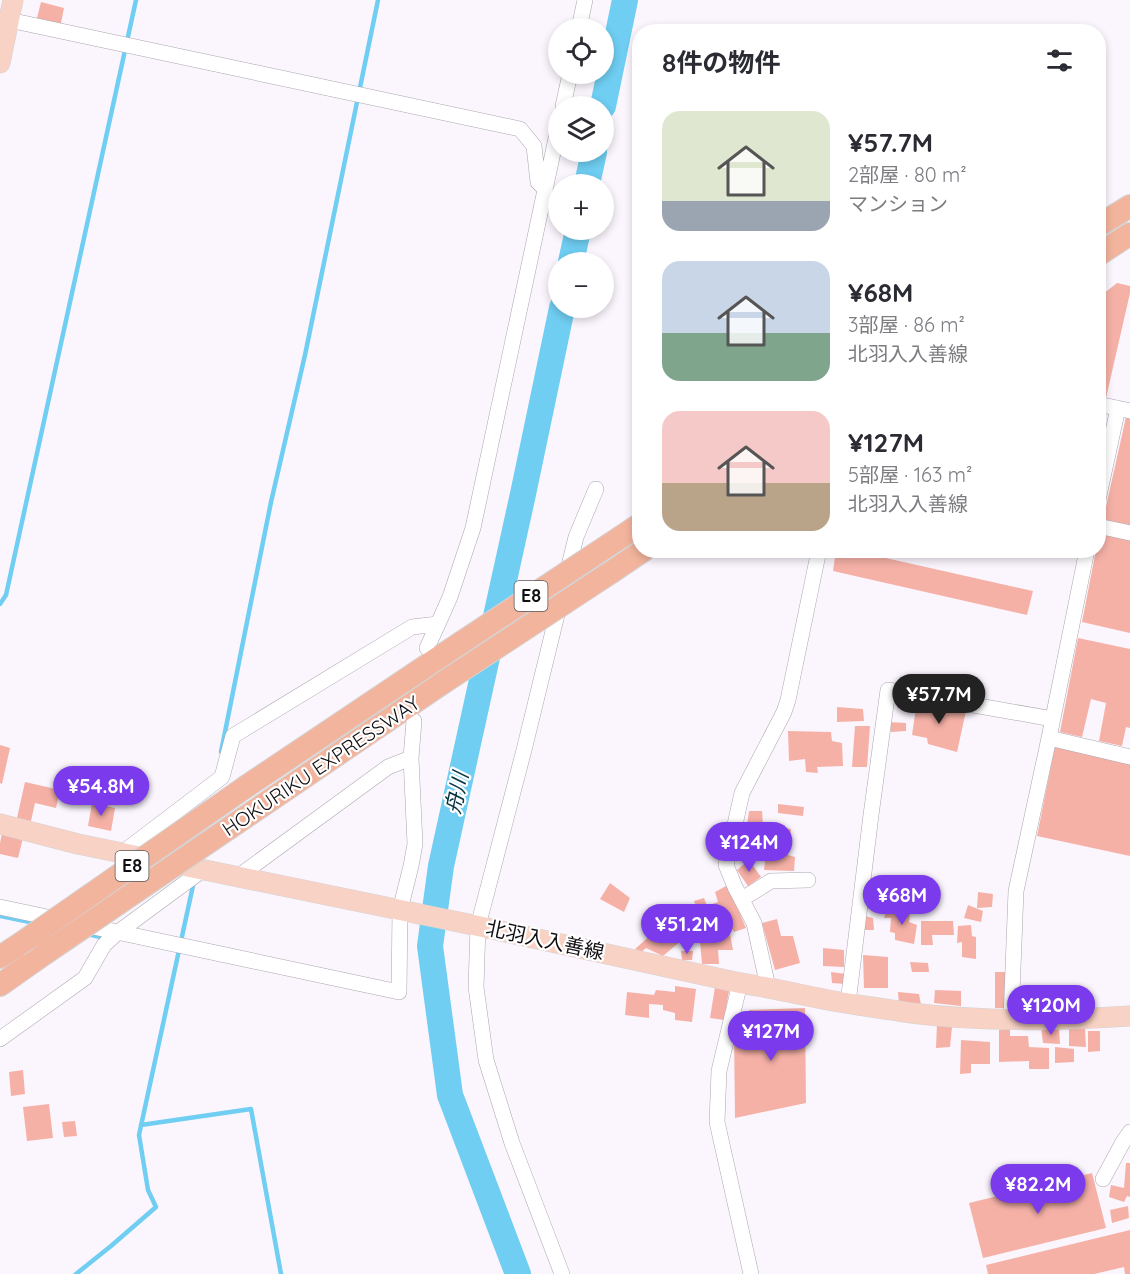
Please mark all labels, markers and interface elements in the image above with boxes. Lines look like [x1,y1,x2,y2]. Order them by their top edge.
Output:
map controls [548,18,614,318]
button: locate [548,18,614,84]
icon: filters [1043,44,1076,77]
text: 8件の物件 [662,46,780,79]
button: layers [548,96,614,162]
text: ¥57.7M [848,126,933,159]
icon: home [710,135,782,207]
text: 2部屋 · 80 m² [848,162,967,187]
button: + [548,174,614,240]
text: マンション [848,191,948,216]
button: − [548,252,614,318]
text: ¥68M [848,276,913,309]
icon: home [710,285,782,357]
text: 3部屋 · 86 m² [848,312,965,337]
text: 北羽入入善線 [848,341,968,366]
text: ¥127M [848,426,924,459]
icon: home [710,435,782,507]
text: 5部屋 · 163 m² [848,462,972,487]
text: 北羽入入善線 [848,491,968,516]
road number: E8 [514,581,548,611]
pin: ¥57.7M [890,674,988,725]
text: ¥57.7M [906,681,972,706]
street label: HOKURIKU EXPRESSWAY [217,690,424,841]
pin: ¥54.8M [52,766,150,817]
water label: 舟川 [439,768,474,816]
text: ¥54.8M [67,773,135,798]
pin: ¥124M [707,822,791,873]
text: ¥124M [719,829,779,854]
road number: E8 [116,851,148,881]
pin: ¥68M [866,875,938,926]
text: ¥68M [877,882,927,907]
pin: ¥51.2M [638,904,736,955]
text: ¥51.2M [655,911,719,936]
street label: 北羽入入善線 [484,915,606,964]
pin: ¥120M [1009,985,1093,1036]
text: ¥120M [1021,992,1081,1017]
pin: ¥127M [729,1011,813,1062]
text: ¥127M [742,1018,800,1043]
pin: ¥82.2M [989,1164,1087,1215]
text: ¥82.2M [1005,1171,1072,1196]

